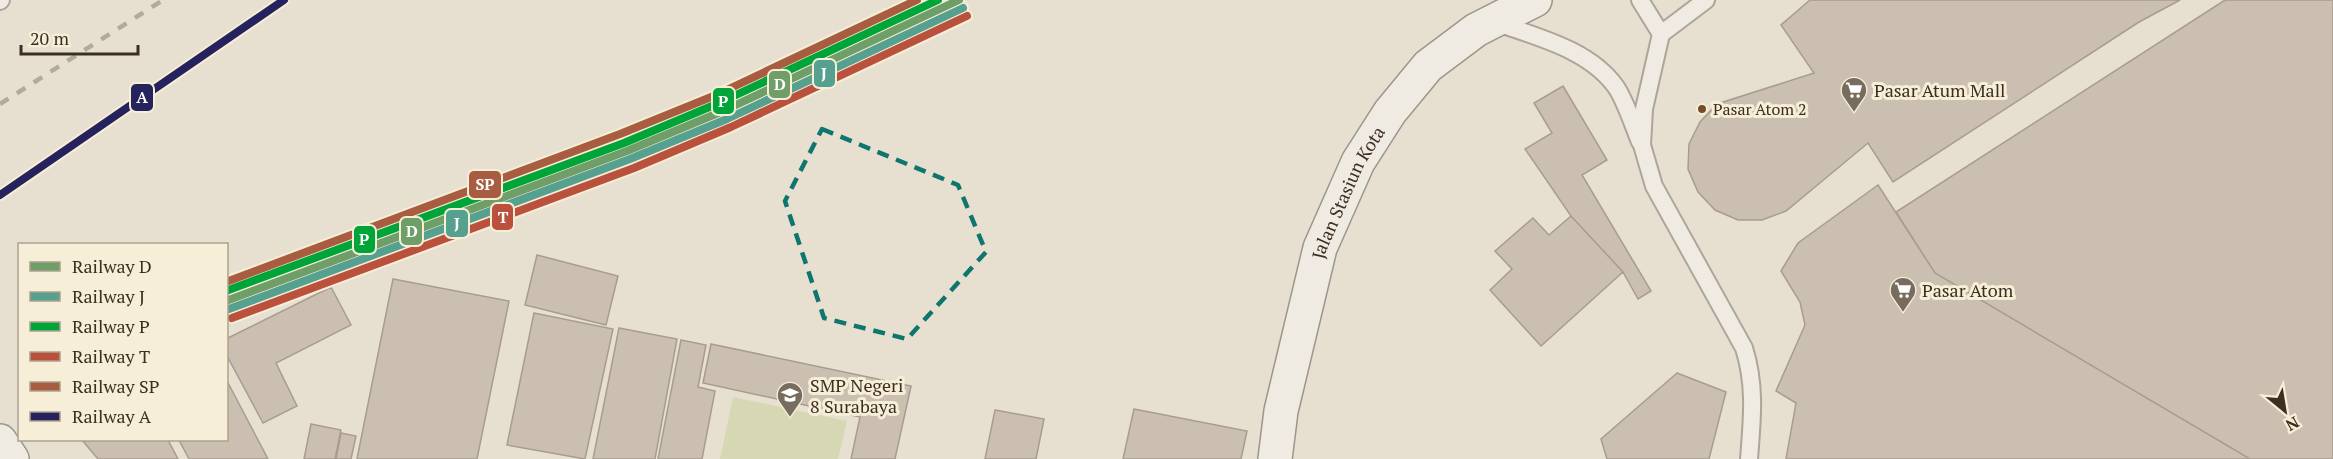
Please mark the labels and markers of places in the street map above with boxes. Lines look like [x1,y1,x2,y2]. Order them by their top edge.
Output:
supermarket icon: Pasar Atum Mall [1839,75,1869,113]
place label: Pasar Atum Mall [1874,78,2006,102]
place label: Pasar Atom 2 [1713,98,1807,120]
marker: Pasar Atom 2 [1696,103,1708,115]
supermarket icon: Pasar Atom [1888,275,1918,313]
place label: Pasar Atom [1922,278,2014,302]
place label: SMP Negeri 8 Surabaya [810,373,903,418]
school or university icon: SMP Negeri 8 Surabaya [775,380,805,418]

